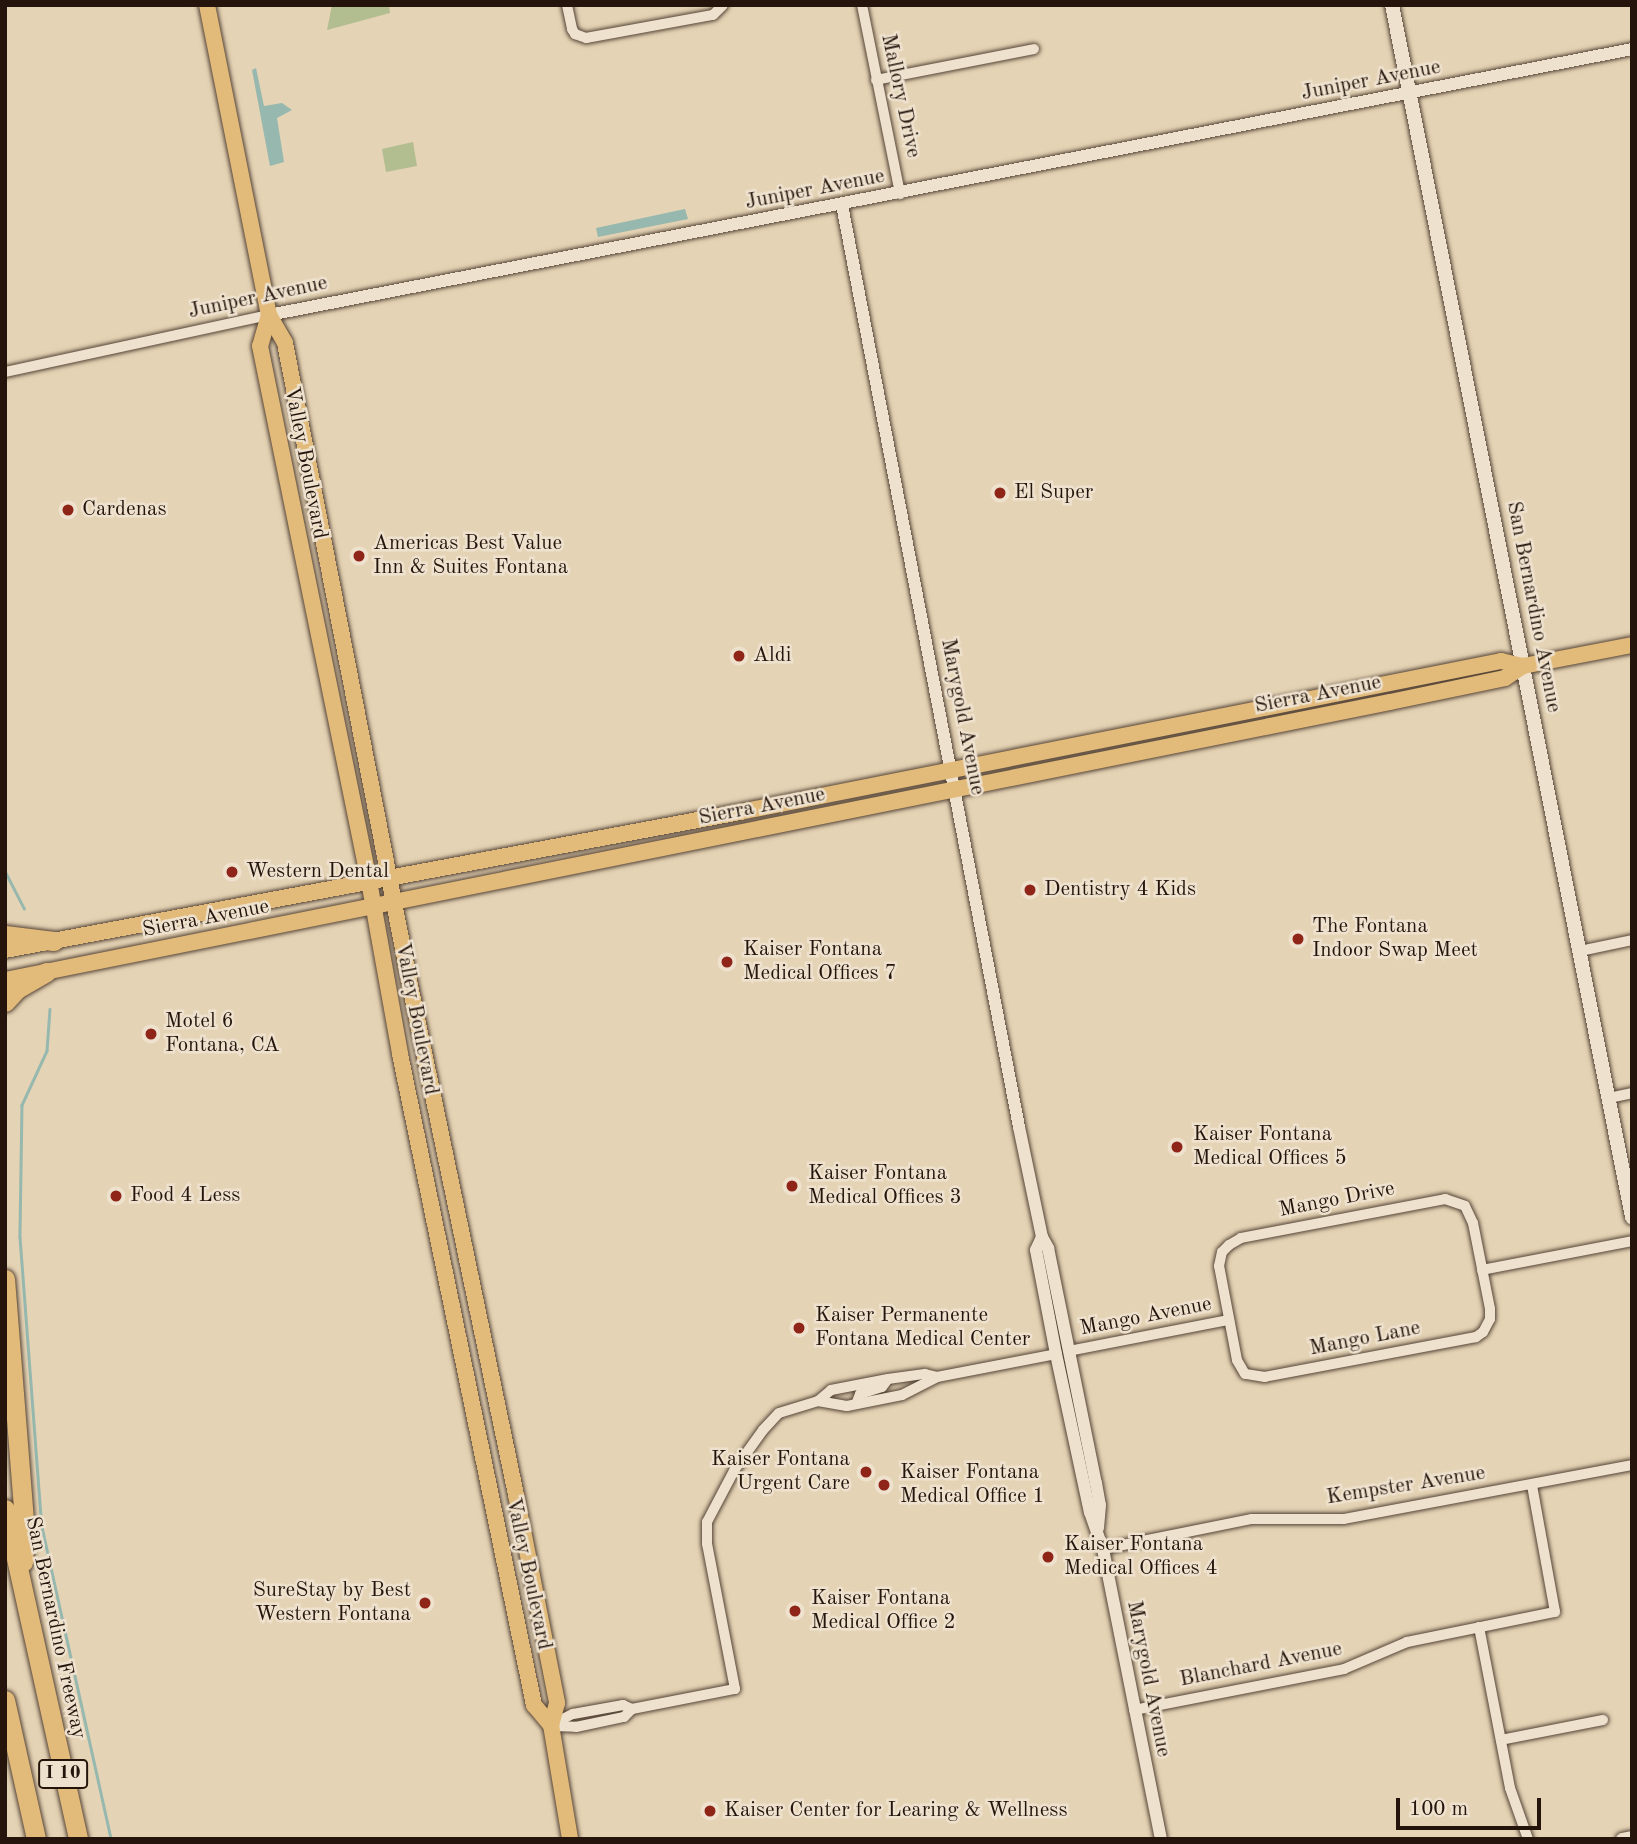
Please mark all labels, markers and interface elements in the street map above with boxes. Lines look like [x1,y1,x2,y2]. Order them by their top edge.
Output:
street label: Mallory Drive [875,32,925,160]
street label: Juniper Avenue [1299,55,1443,107]
street label: Juniper Avenue [743,164,887,216]
street label: Juniper Avenue [186,271,330,325]
street label: Valley Boulevard [278,385,332,541]
place label: El Super [1014,480,1093,506]
marker: El Super [992,485,1008,501]
place label: Cardenas [82,497,167,523]
street label: San Bernardino Avenue [1500,499,1566,715]
marker: Cardenas [60,502,76,518]
place label: Americas Best Value Inn & Suites Fontana [373,531,568,581]
marker: Americas Best Value Inn & Suites Fontana [351,548,367,564]
street label: Marygold Avenue [934,637,990,797]
place label: Aldi [753,643,791,669]
marker: Aldi [731,648,747,664]
street label: Sierra Avenue [1253,670,1383,720]
street label: Sierra Avenue [697,782,827,832]
place label: Western Dental [246,859,389,885]
marker: Western Dental [224,864,240,880]
place label: Dentistry 4 Kids [1044,877,1196,903]
marker: Dentistry 4 Kids [1022,882,1038,898]
street label: Sierra Avenue [141,894,271,944]
place label: The Fontana Indoor Swap Meet [1312,914,1478,964]
marker: The Fontana Indoor Swap Meet [1290,931,1306,947]
place label: Kaiser Fontana Medical Offices 7 [743,937,897,987]
street label: Valley Boulevard [389,941,443,1097]
marker: Kaiser Fontana Medical Offices 7 [717,952,737,972]
place label: Motel 6 Fontana, CA [165,1009,280,1059]
marker: Motel 6 Fontana, CA [143,1026,159,1042]
place label: Kaiser Fontana Medical Offices 5 [1193,1122,1347,1172]
marker: Kaiser Fontana Medical Offices 5 [1167,1137,1187,1157]
place label: Kaiser Fontana Medical Offices 3 [808,1161,962,1211]
marker: Kaiser Fontana Medical Offices 3 [782,1176,802,1196]
street label: Mango Drive [1277,1176,1397,1224]
place label: Food 4 Less [130,1183,240,1209]
marker: Food 4 Less [108,1188,124,1204]
street label: Mango Avenue [1078,1292,1214,1342]
place label: Kaiser Permanente Fontana Medical Center [815,1303,1030,1353]
street label: Mango Lane [1307,1316,1423,1362]
marker: Kaiser Permanente Fontana Medical Center [789,1318,809,1338]
place label: Kaiser Fontana Urgent Care [711,1447,850,1497]
place label: Kaiser Fontana Medical Office 1 [900,1460,1045,1510]
street label: Kempster Avenue [1325,1461,1487,1511]
marker: Kaiser Fontana Urgent Care [856,1462,876,1482]
marker: Kaiser Fontana Medical Office 1 [874,1475,894,1495]
street label: Valley Boulevard [500,1496,556,1652]
street label: San Bernardino Freeway [19,1514,91,1742]
place label: Kaiser Fontana Medical Offices 4 [1064,1532,1218,1582]
marker: Kaiser Fontana Medical Offices 4 [1038,1547,1058,1567]
place label: SureStay by Best Western Fontana [253,1578,411,1628]
place label: Kaiser Fontana Medical Office 2 [811,1586,956,1636]
marker: SureStay by Best Western Fontana [417,1595,433,1611]
street label: Marygold Avenue [1120,1599,1176,1759]
marker: Kaiser Fontana Medical Office 2 [785,1601,805,1621]
street label: Blanchard Avenue [1178,1637,1344,1693]
road number: I 10 [37,1758,89,1790]
scale bar [1399,1784,1544,1828]
place label: Kaiser Center for Learing & Wellness [724,1798,1068,1824]
text: 100 m [1409,1799,1468,1820]
marker: Kaiser Center for Learing & Wellness [702,1803,718,1819]

